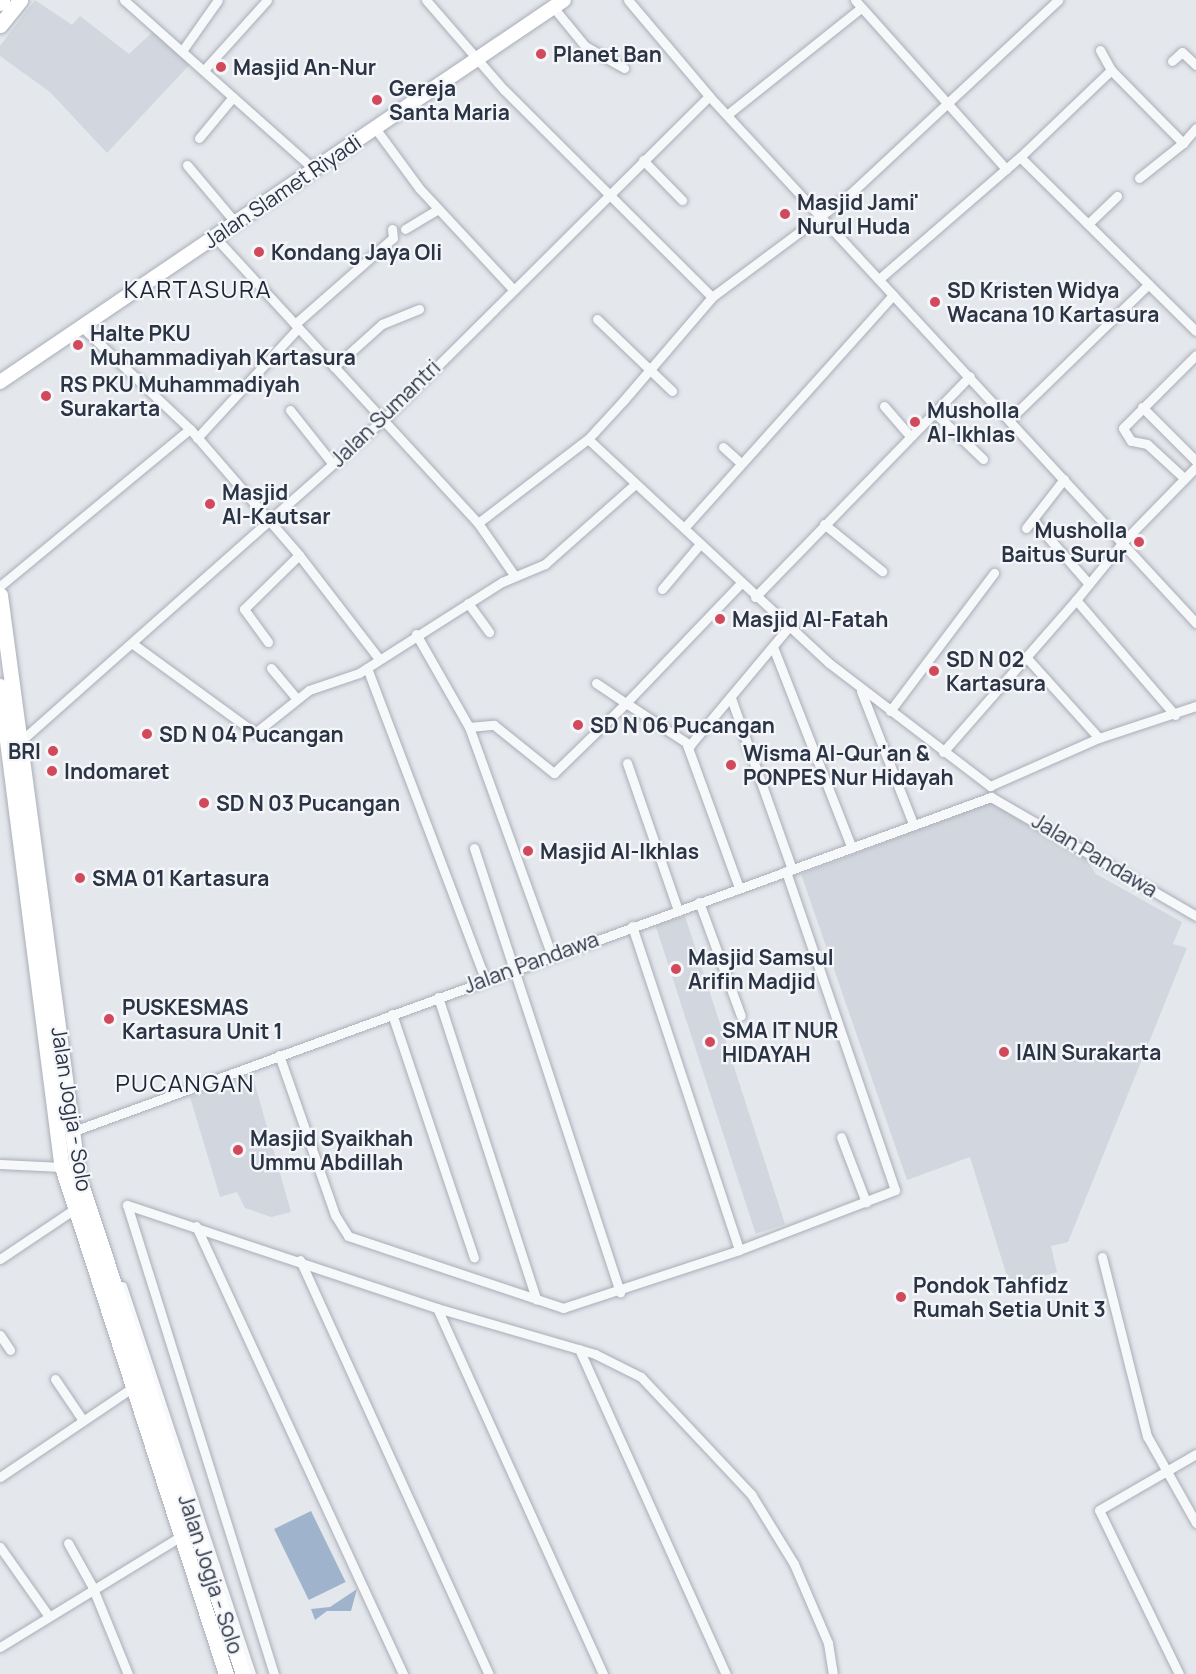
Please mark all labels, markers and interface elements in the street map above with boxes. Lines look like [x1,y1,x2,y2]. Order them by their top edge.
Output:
place label: Planet Ban [553,41,662,67]
marker: Planet Ban [534,47,548,61]
place label: Masjid An-Nur [233,54,376,80]
marker: Masjid An-Nur [214,60,228,74]
place label: Gereja Santa Maria [389,75,510,125]
marker: Gereja Santa Maria [370,93,384,107]
street label: Jalan Slamet Riyadi [198,129,366,253]
place label: Masjid Jami' Nurul Huda [797,189,919,239]
marker: Masjid Jami' Nurul Huda [778,207,792,221]
place label: Kondang Jaya Oli [271,239,442,265]
marker: Kondang Jaya Oli [252,245,266,259]
district label: KARTASURA [124,275,272,303]
place label: SD Kristen Widya Wacana 10 Kartasura [947,277,1159,327]
marker: SD Kristen Widya Wacana 10 Kartasura [928,295,942,309]
place label: Halte PKU Muhammadiyah Kartasura [90,320,356,370]
marker: Halte PKU Muhammadiyah Kartasura [71,338,85,352]
street label: Jalan Sumantri [325,354,445,472]
place label: RS PKU Muhammadiyah Surakarta [60,371,300,421]
marker: RS PKU Muhammadiyah Surakarta [37,387,55,405]
place label: Musholla Al-Ikhlas [927,397,1019,447]
marker: Musholla Al-Ikhlas [908,415,922,429]
place label: Masjid Al-Kautsar [222,479,331,529]
marker: Masjid Al-Kautsar [203,497,217,511]
place label: Musholla Baitus Surur [1001,517,1127,567]
marker: Musholla Baitus Surur [1132,535,1146,549]
place label: Masjid Al-Fatah [732,606,888,632]
marker: Masjid Al-Fatah [713,612,727,626]
place label: SD N 02 Kartasura [946,646,1046,696]
marker: SD N 02 Kartasura [927,664,941,678]
place label: SD N 06 Pucangan [590,712,775,738]
marker: SD N 06 Pucangan [571,718,585,732]
place label: SD N 04 Pucangan [159,721,344,747]
marker: SD N 04 Pucangan [140,727,154,741]
place label: BRI [8,738,41,764]
place label: Wisma Al-Qur'an & PONPES Nur Hidayah [743,740,954,790]
marker: BRI [46,744,60,758]
place label: Indomaret [64,758,170,784]
marker: Wisma Al-Qur'an & PONPES Nur Hidayah [724,758,738,772]
marker: Indomaret [45,764,59,778]
place label: SD N 03 Pucangan [216,790,400,816]
marker: SD N 03 Pucangan [197,796,211,810]
street label: Jalan Pandawa [1028,808,1162,902]
place label: Masjid Al-Ikhlas [540,838,699,864]
marker: Masjid Al-Ikhlas [521,844,535,858]
place label: SMA 01 Kartasura [92,865,269,891]
marker: SMA 01 Kartasura [73,871,87,885]
street label: Jalan Pandawa [460,926,602,998]
place label: Masjid Samsul Arifin Madjid [688,944,834,994]
marker: Masjid Samsul Arifin Madjid [669,962,683,976]
place label: PUSKESMAS Kartasura Unit 1 [122,994,283,1044]
marker: PUSKESMAS Kartasura Unit 1 [100,1010,118,1028]
place label: SMA IT NUR HIDAYAH [722,1017,839,1067]
street label: Jalan Jogja - Solo [47,1025,97,1193]
marker: SMA IT NUR HIDAYAH [703,1035,717,1049]
place label: IAIN Surakarta [1016,1039,1161,1065]
marker: IAIN Surakarta [997,1045,1011,1059]
district label: PUCANGAN [115,1069,255,1097]
place label: Masjid Syaikhah Ummu Abdillah [250,1125,413,1175]
marker: Masjid Syaikhah Ummu Abdillah [231,1143,245,1157]
place label: Pondok Tahfidz Rumah Setia Unit 3 [913,1272,1106,1322]
marker: Pondok Tahfidz Rumah Setia Unit 3 [894,1290,908,1304]
street label: Jalan Jogja - Solo [173,1491,249,1657]

